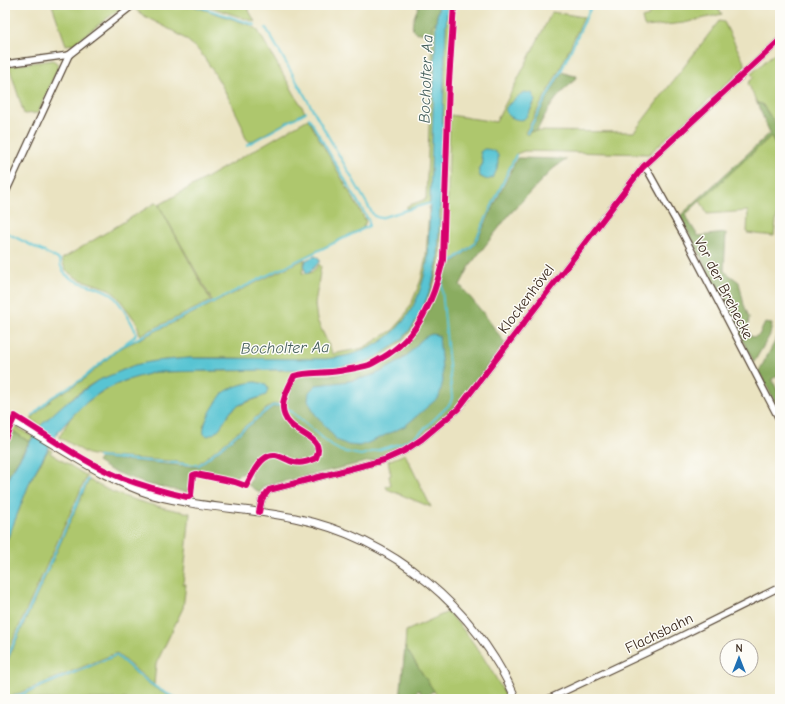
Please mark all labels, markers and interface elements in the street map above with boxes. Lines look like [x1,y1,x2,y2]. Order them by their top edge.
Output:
water label: Bocholter Aa [415,34,437,124]
street label: Vor der Brehecke [691,234,758,343]
street label: Klockenhövel [494,261,558,337]
water label: Bocholter Aa [240,338,330,358]
street label: Flachsbahn [622,609,696,657]
north arrow [719,638,759,678]
text: N [735,642,743,655]

